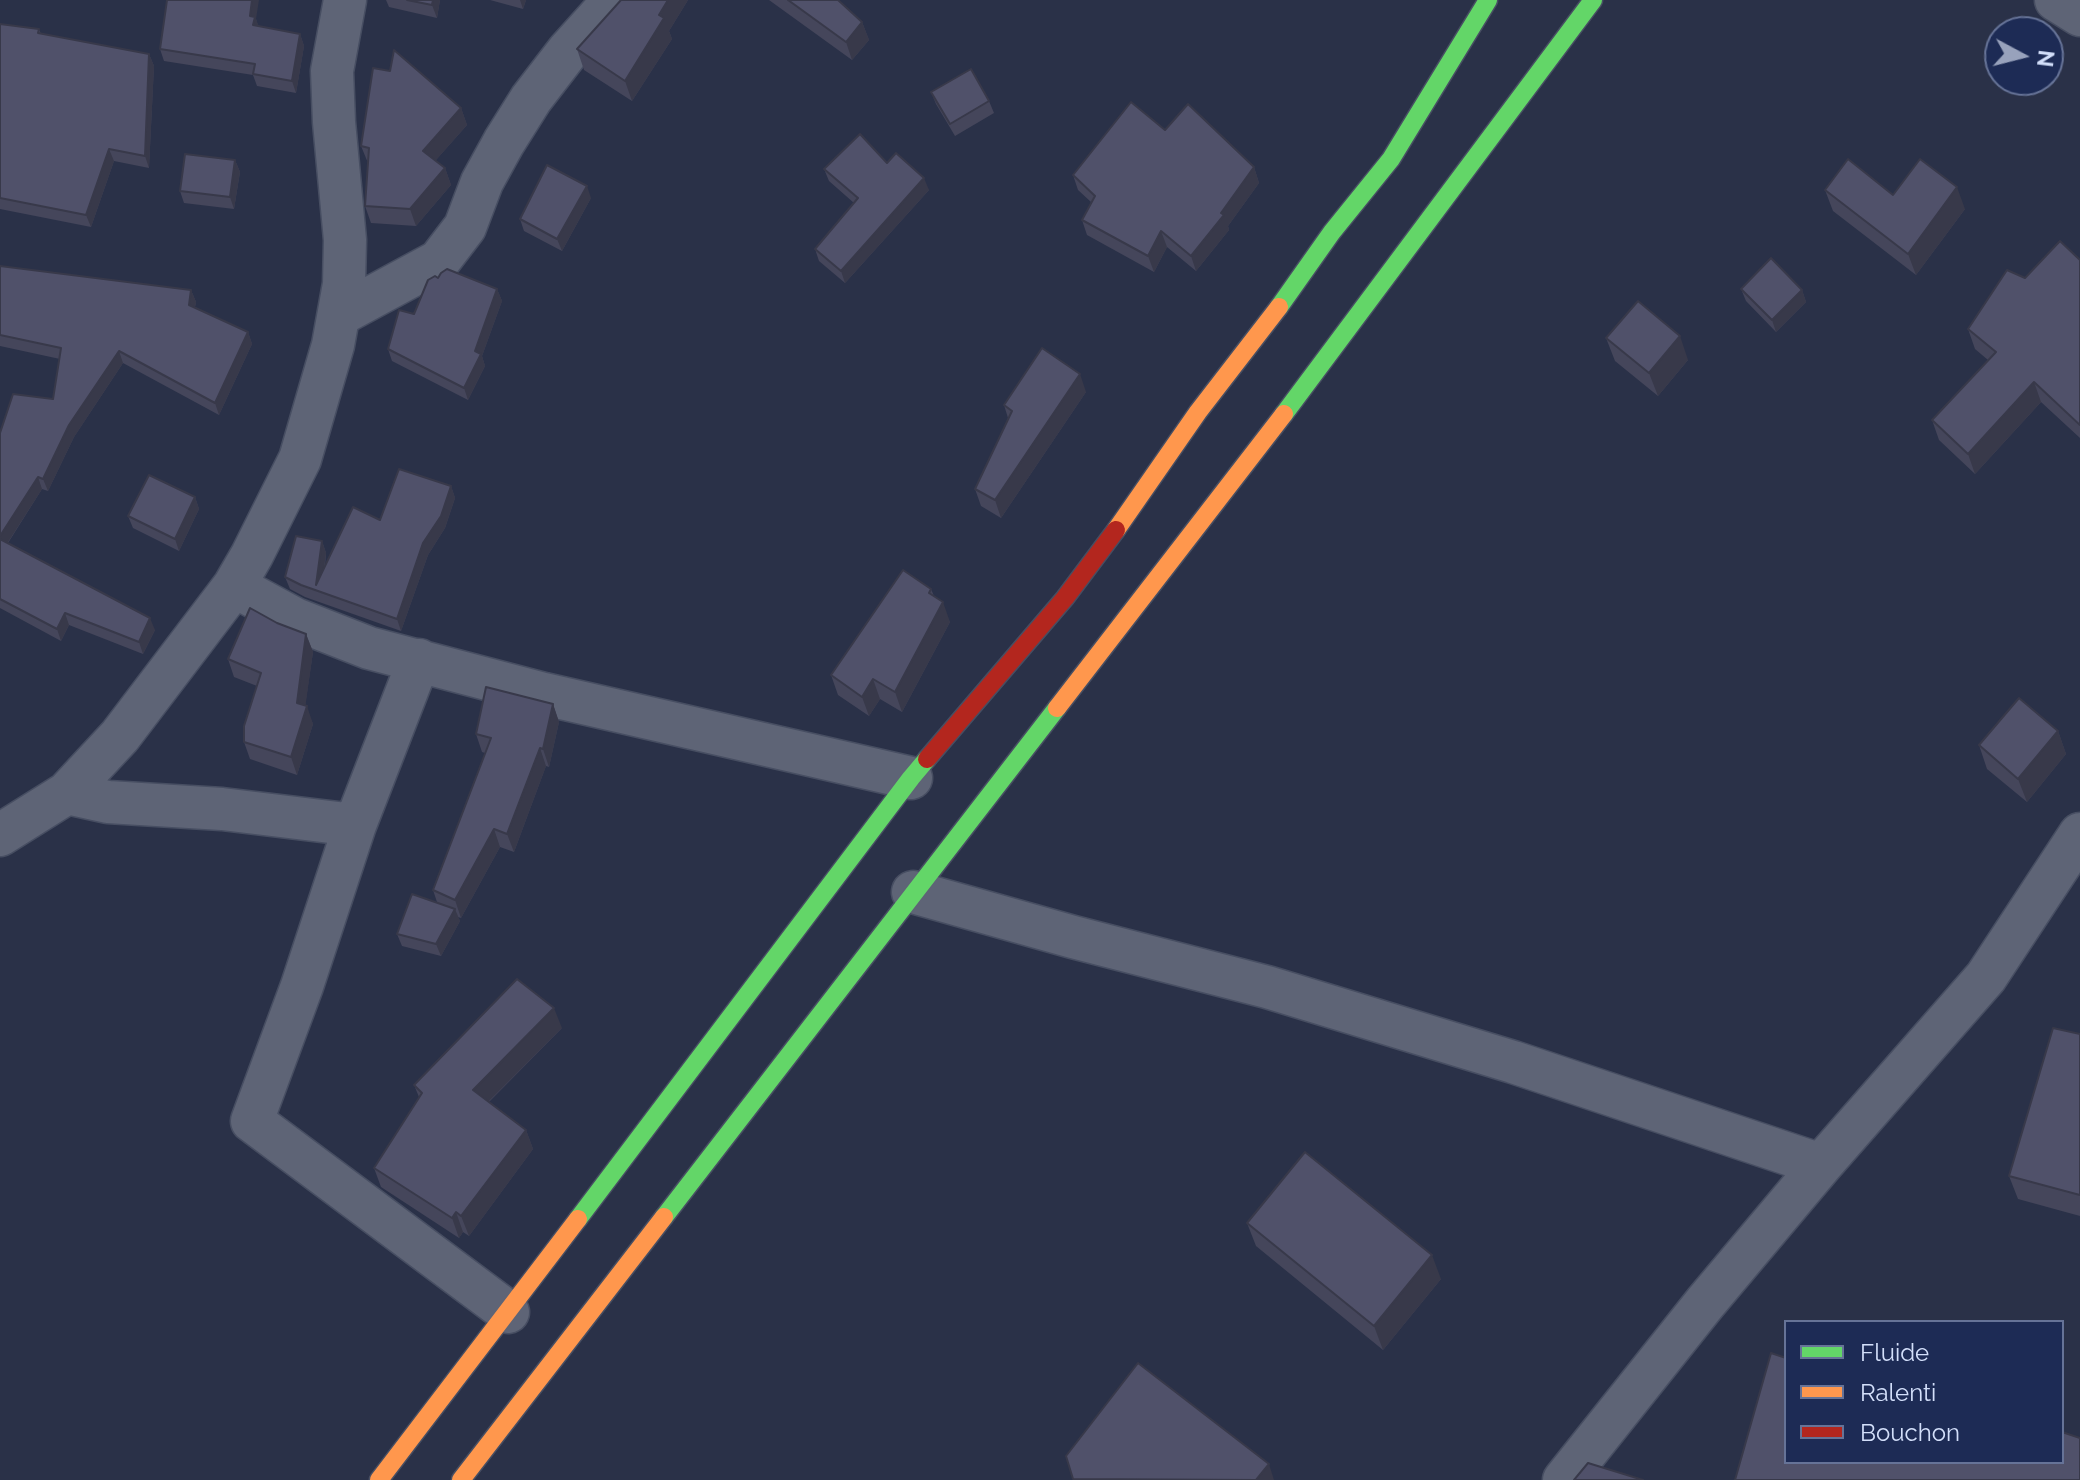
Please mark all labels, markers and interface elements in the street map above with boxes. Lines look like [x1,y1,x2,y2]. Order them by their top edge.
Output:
north arrow [1984,16,2064,96]
text: N [2032,49,2060,69]
legend [1784,1320,2064,1464]
text: Fluide [1860,1338,1929,1367]
text: Ralenti [1860,1378,1936,1407]
text: Bouchon [1860,1418,1960,1447]

